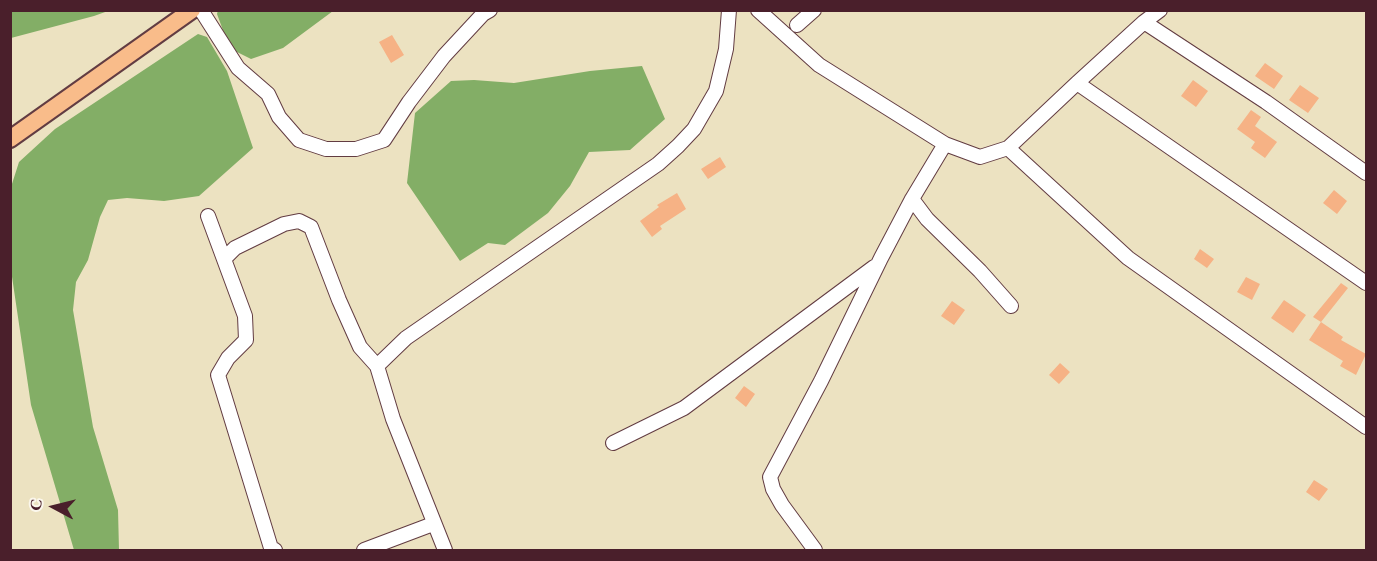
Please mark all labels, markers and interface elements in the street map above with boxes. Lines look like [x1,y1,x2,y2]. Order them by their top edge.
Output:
north arrow [24,477,84,537]
text: С [25,498,47,512]

